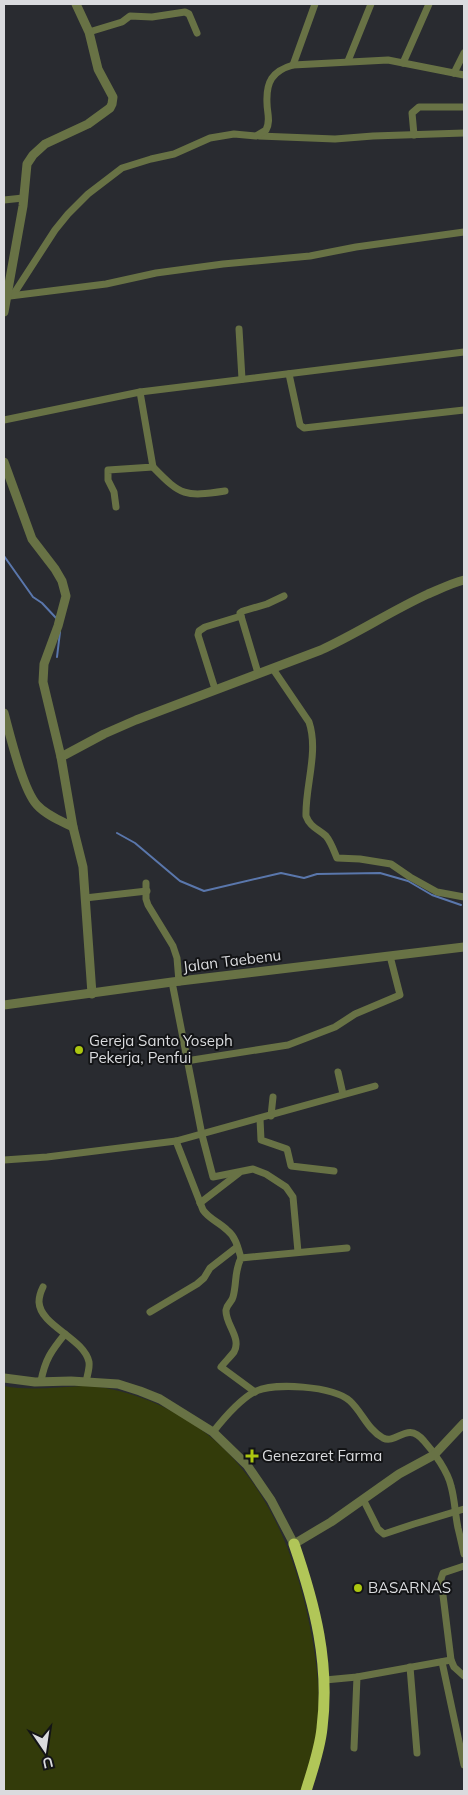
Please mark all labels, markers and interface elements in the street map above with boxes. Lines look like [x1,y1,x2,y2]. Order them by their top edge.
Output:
street label: Jalan Taebenu [182,945,282,976]
place label: Gereja Santo Yoseph Pekerja, Penfui [89,1031,233,1067]
marker: Gereja Santo Yoseph Pekerja, Penfui [73,1044,85,1056]
place label: Genezaret Farma [262,1446,382,1465]
marker: Genezaret Farma [246,1450,258,1462]
place label: BASARNAS [368,1578,451,1597]
marker: BASARNAS [352,1582,364,1594]
north arrow [20,1725,70,1775]
text: U [41,1753,55,1773]

